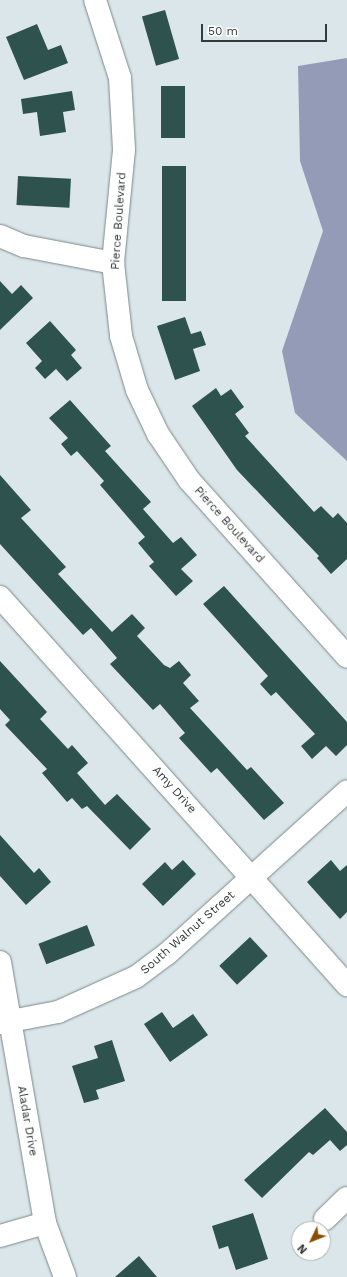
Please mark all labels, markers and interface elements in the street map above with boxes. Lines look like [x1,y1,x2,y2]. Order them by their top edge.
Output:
scale bar [203,16,329,42]
text: 50 m [208,24,238,38]
street label: Pierce Boulevard [108,172,130,270]
street label: Pierce Boulevard [191,484,267,566]
street label: Amy Drive [149,763,199,817]
street label: South Walnut Street [138,888,238,978]
street label: Aladar Drive [14,1085,40,1157]
north arrow [291,1221,331,1261]
text: N [295,1241,310,1256]

